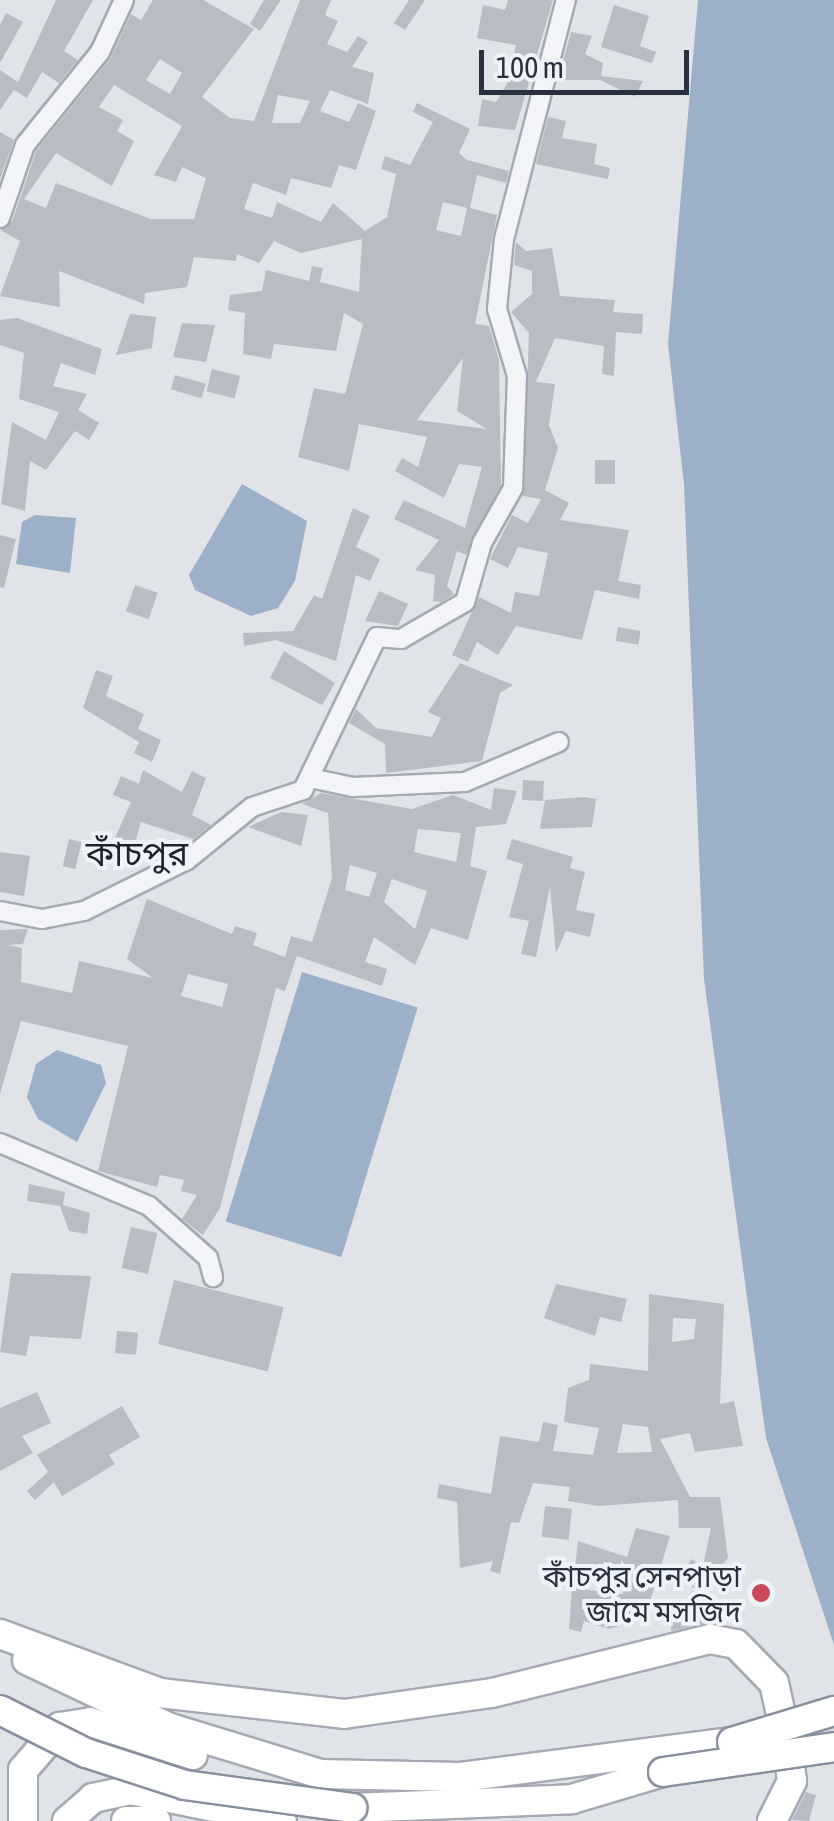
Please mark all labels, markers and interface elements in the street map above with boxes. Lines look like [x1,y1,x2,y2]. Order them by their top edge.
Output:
scale bar [484,30,694,92]
text: 100 m [496,50,564,84]
district label: কাঁচপুর [86,832,188,874]
place label: কাঁচপুর সেনপাড়া জামে মসজিদ [543,1558,741,1628]
marker: কাঁচপুর সেনপাড়া জামে মসজিদ [750,1582,772,1604]

